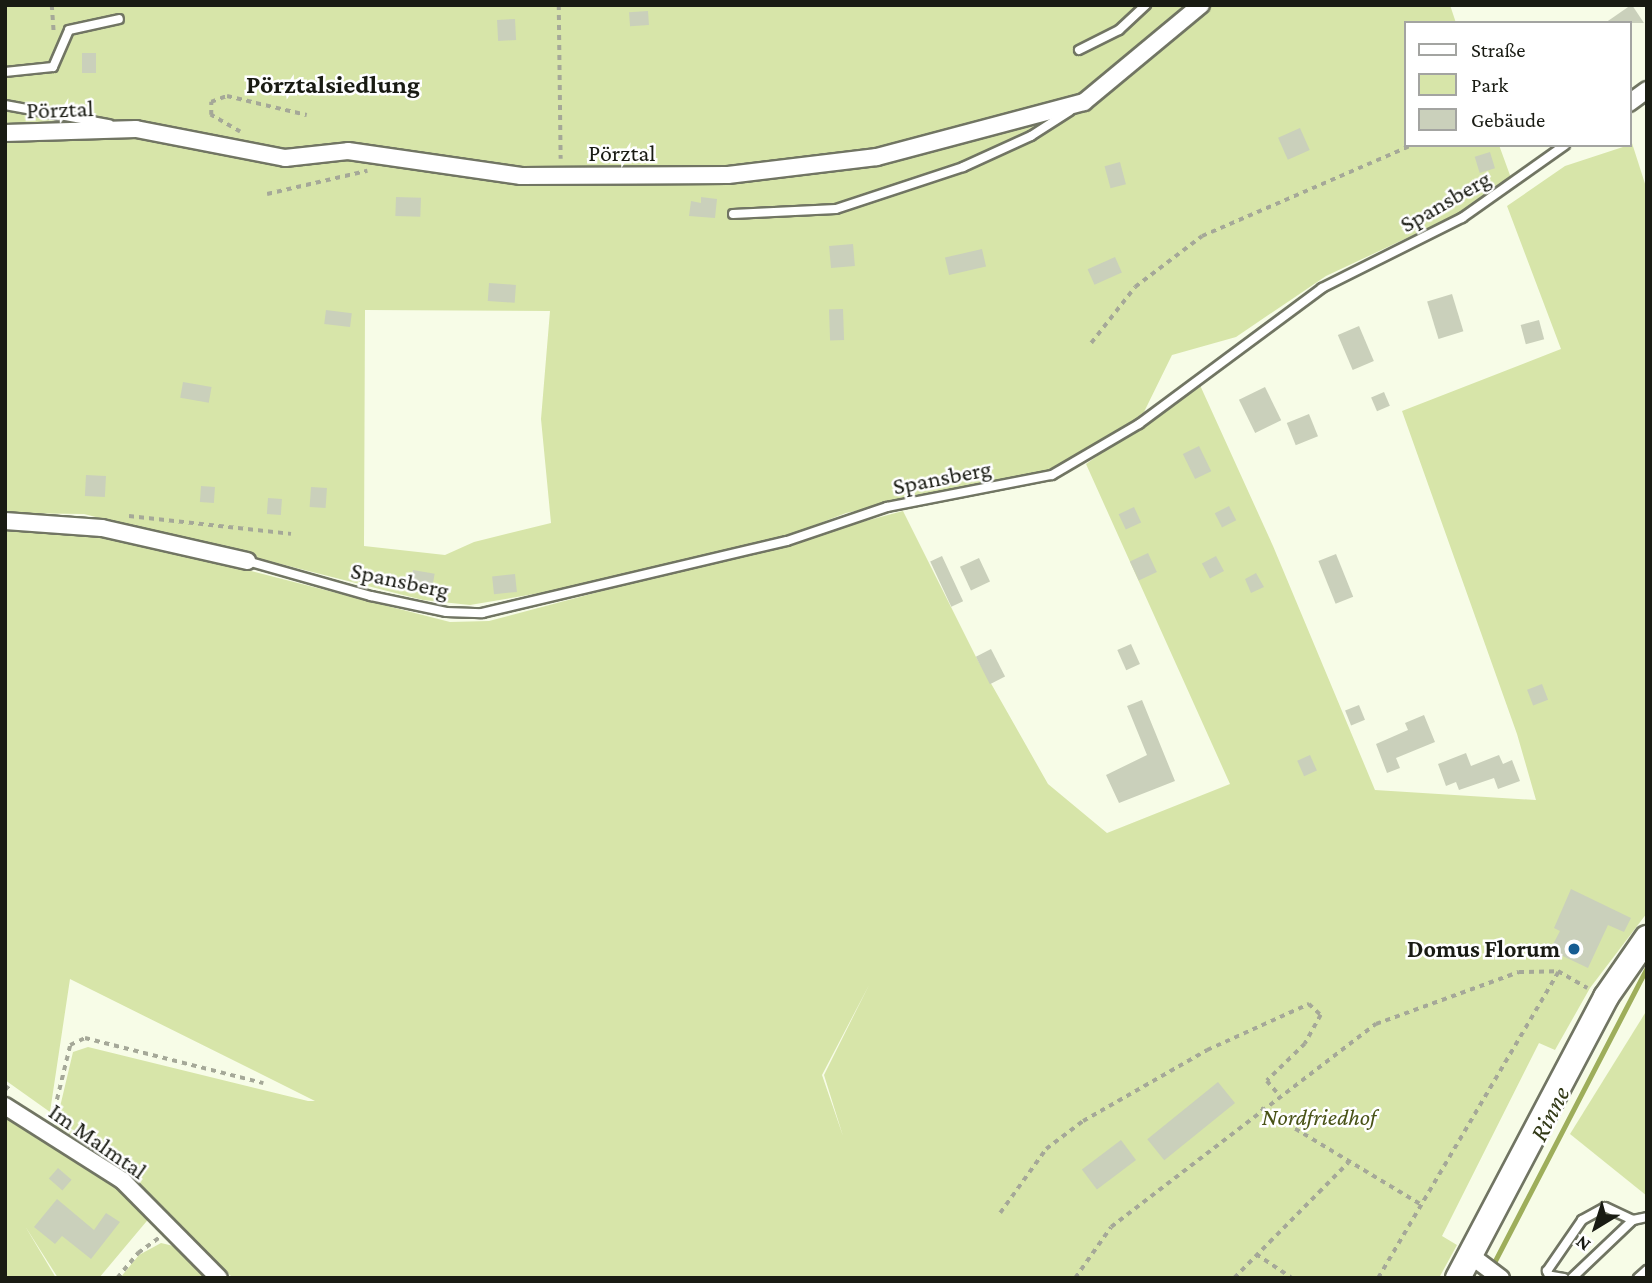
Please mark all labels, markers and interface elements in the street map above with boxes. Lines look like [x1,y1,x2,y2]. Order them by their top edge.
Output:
legend [1404,21,1631,147]
text: Straße [1471,38,1525,62]
district label: Pörztalsiedlung [246,69,420,101]
text: Park [1471,73,1508,97]
street label: Pörztal [26,93,94,125]
text: Gebäude [1471,108,1545,132]
street label: Pörztal [588,139,656,167]
street label: Spansberg [1395,164,1495,238]
street label: Spansberg [890,453,994,501]
street label: Spansberg [348,556,452,604]
place label: Domus Florum [1407,935,1560,963]
marker: Domus Florum [1566,941,1582,957]
water label: Rinne [1523,1081,1577,1147]
street label: Im Malmtal [43,1097,153,1185]
park label: Nordfriedhof [1262,1103,1376,1131]
north arrow [1561,1192,1631,1262]
text: N [1571,1232,1594,1256]

